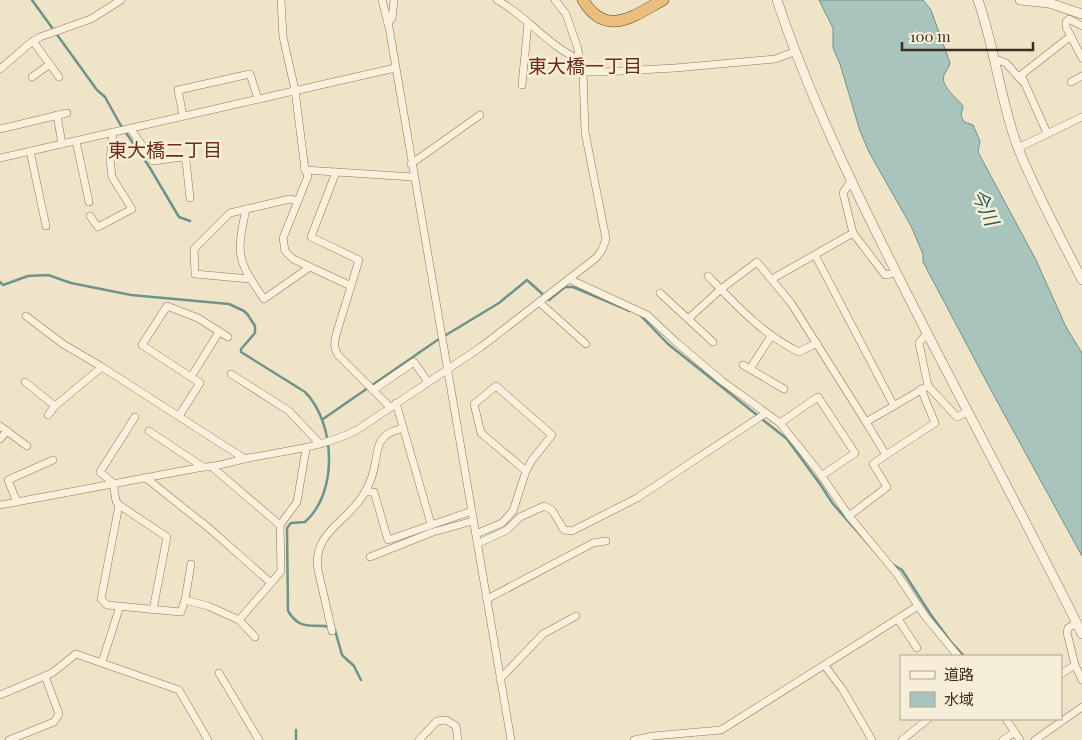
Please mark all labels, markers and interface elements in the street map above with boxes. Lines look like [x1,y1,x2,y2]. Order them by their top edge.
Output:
scale bar [902,20,1033,52]
text: 100 m [910,26,951,46]
district label: 東大橋一丁目 [528,52,642,78]
district label: 東大橋二丁目 [108,136,222,162]
water label: 今川 [966,184,1007,231]
legend [900,655,1062,720]
text: 道路 [944,664,974,684]
text: 水域 [944,689,974,709]

